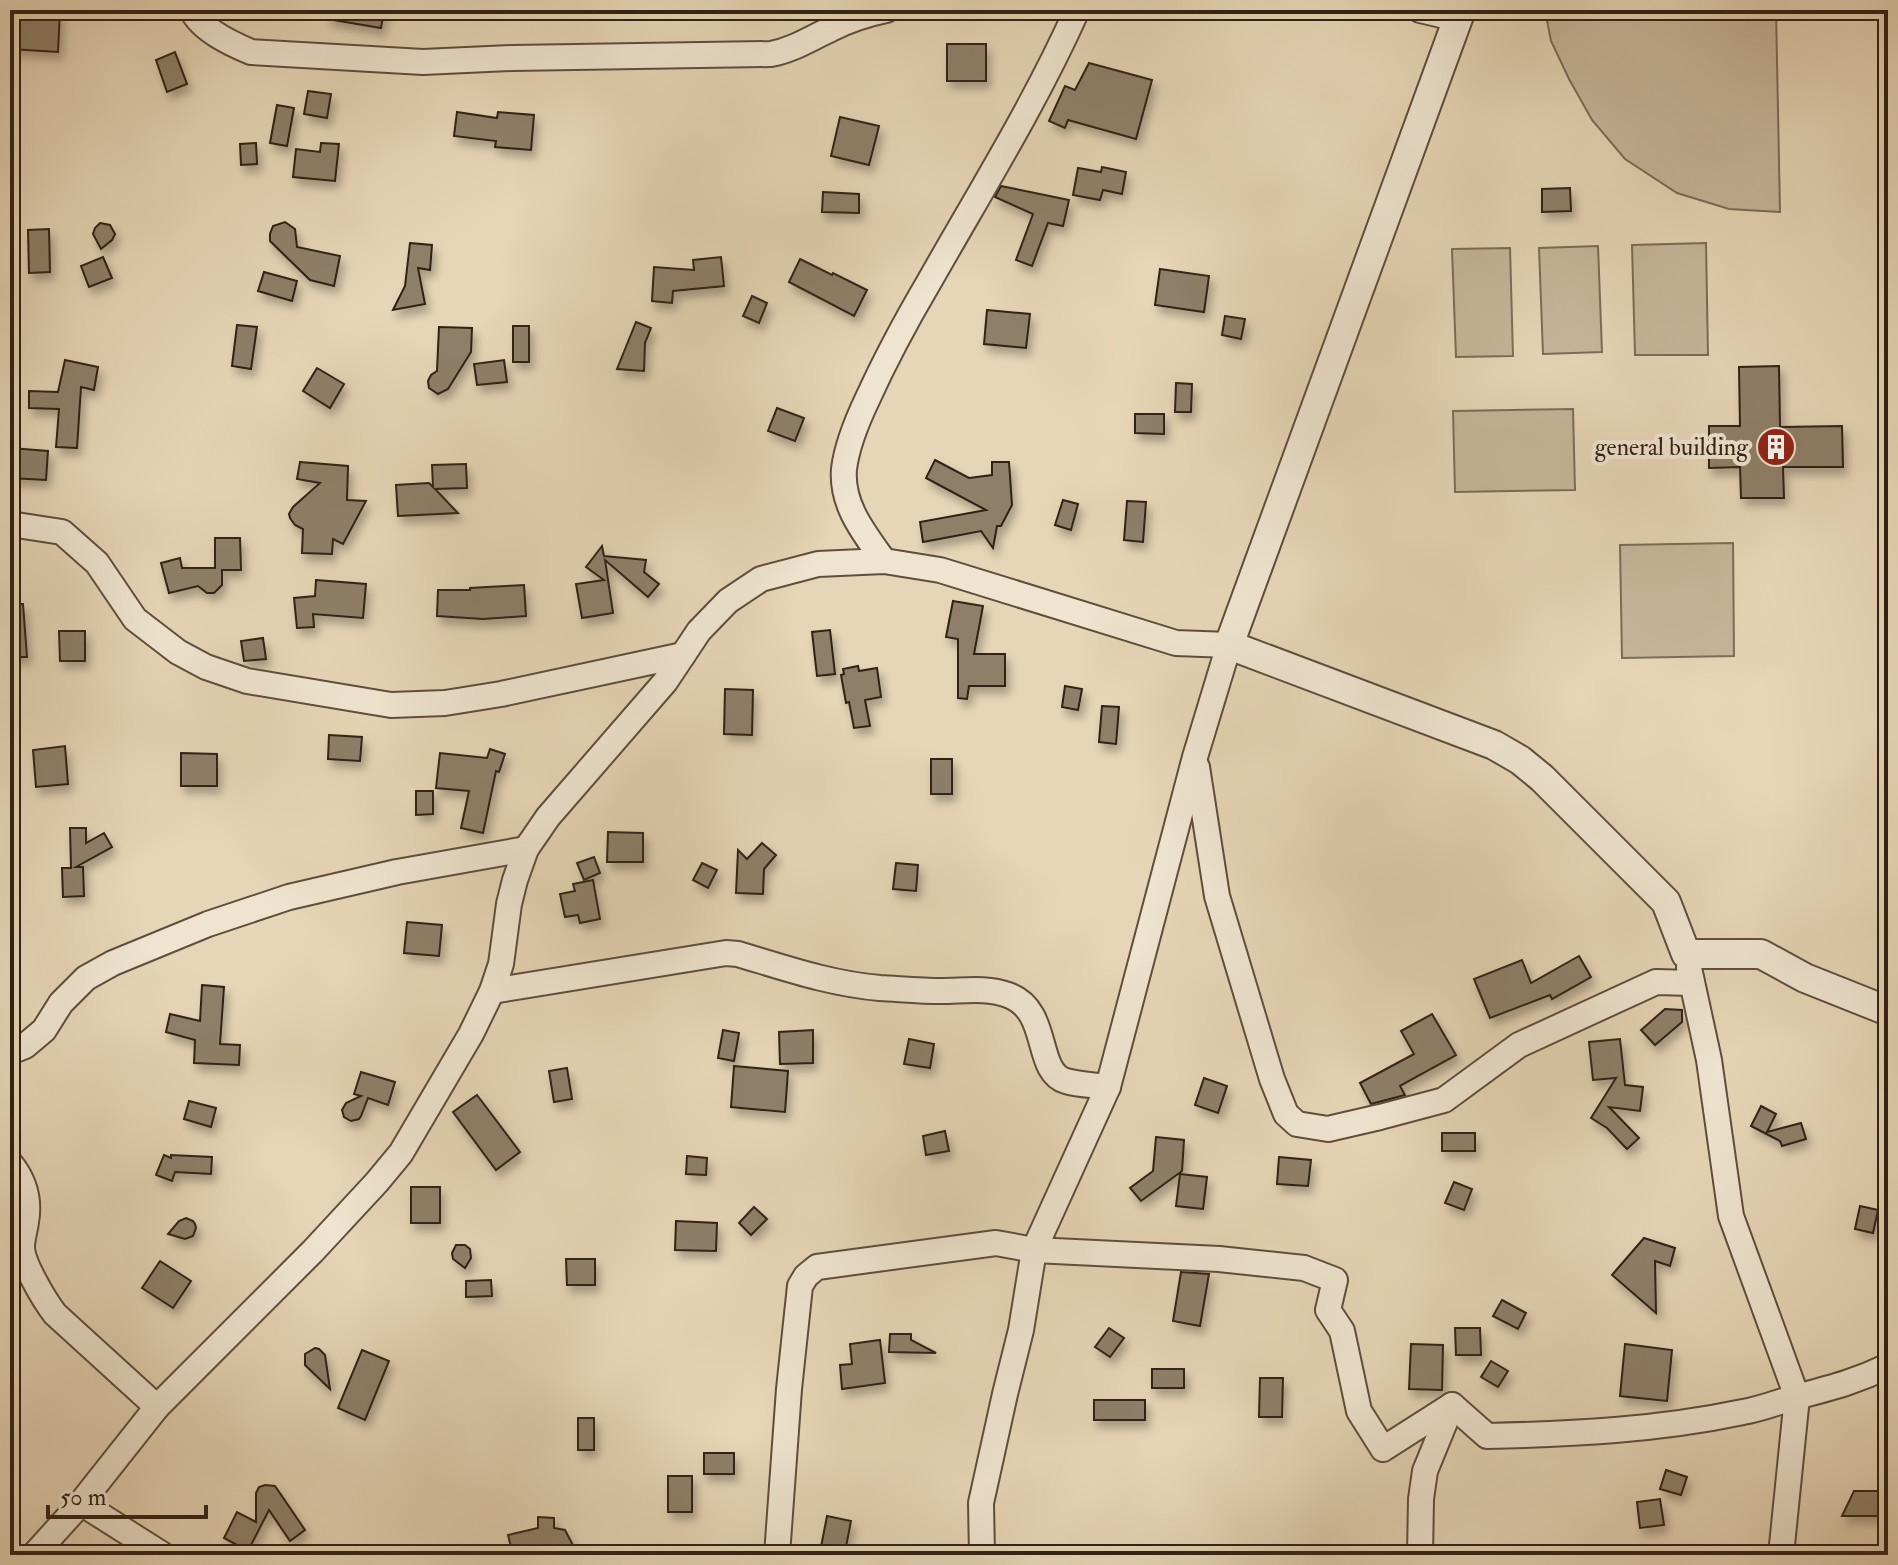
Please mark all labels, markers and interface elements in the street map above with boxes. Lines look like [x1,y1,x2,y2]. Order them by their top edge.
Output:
building icon: general building [1755,426,1797,468]
place label: general building [1595,432,1749,463]
scale bar [48,1469,206,1519]
text: 50 m [60,1482,107,1513]

